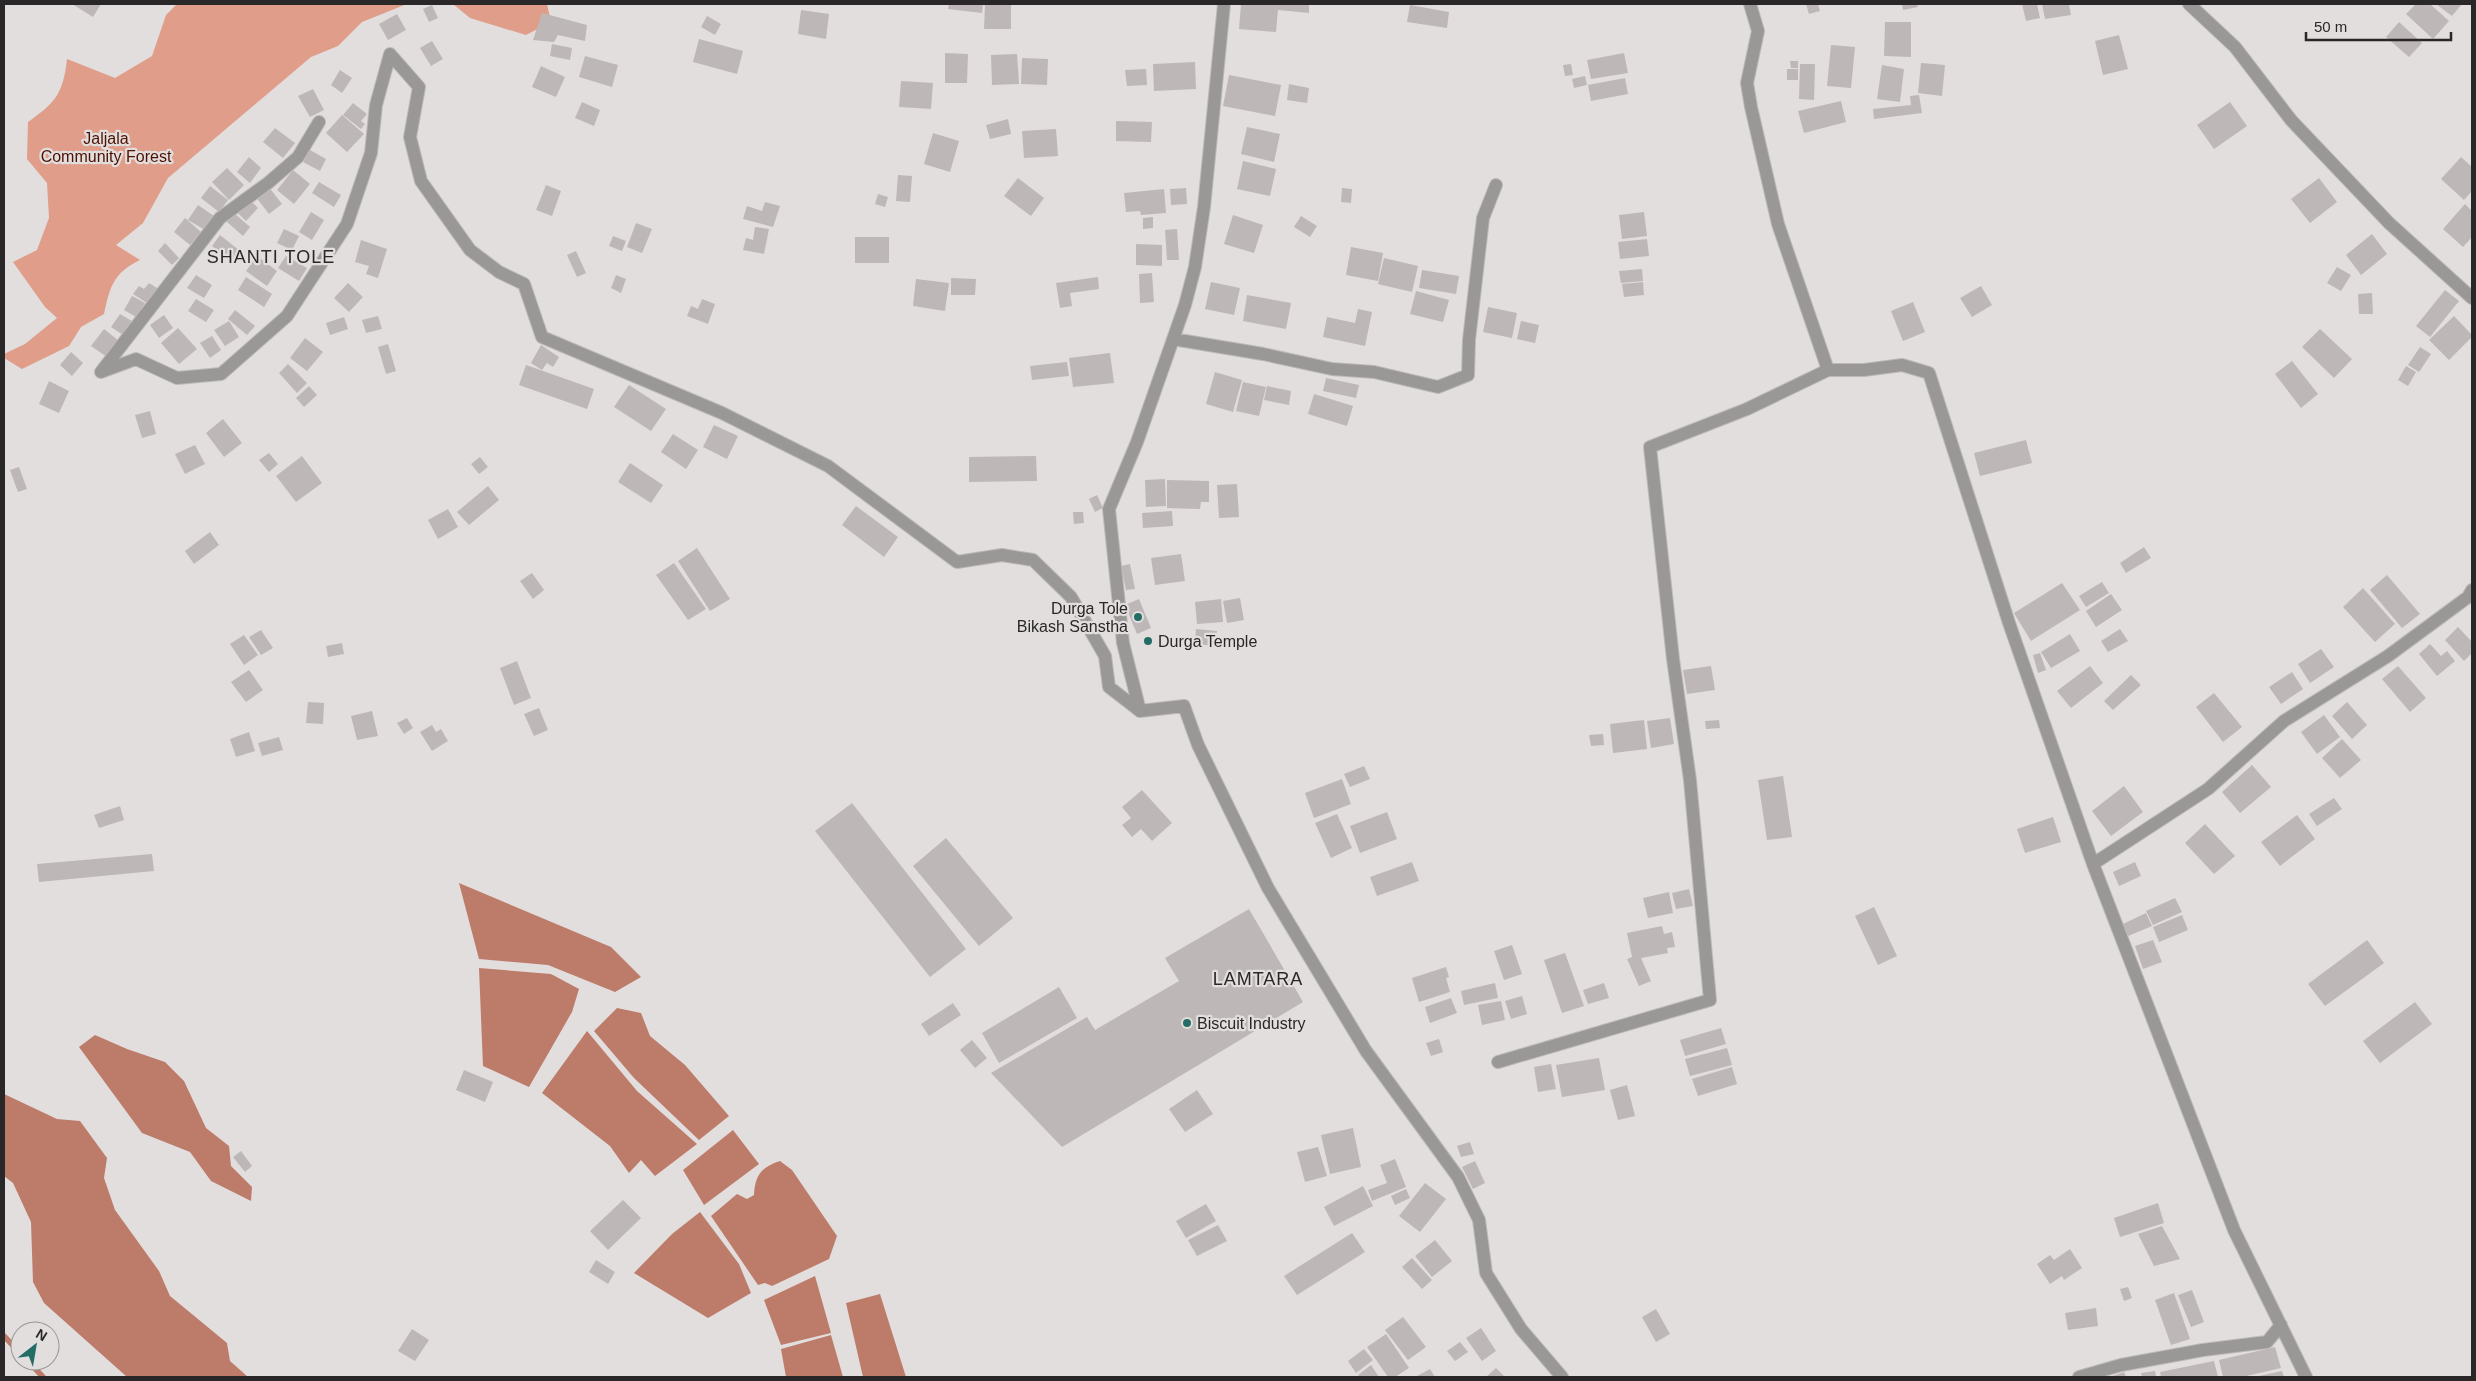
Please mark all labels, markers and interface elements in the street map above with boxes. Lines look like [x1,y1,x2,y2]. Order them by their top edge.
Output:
scale bar [2306,10,2451,42]
text: 50 m [2314,18,2347,35]
park label: Jaljala Community Forest [41,130,172,165]
district label: SHANTI TOLE [207,247,335,267]
place label: Durga Tole Bikash Sanstha [1017,600,1128,635]
marker: Durga Tole Bikash Sanstha [1132,611,1144,623]
place label: Durga Temple [1158,633,1257,650]
marker: Durga Temple [1142,635,1154,647]
district label: LAMTARA [1213,969,1303,989]
place label: Biscuit Industry [1197,1015,1305,1032]
marker: Biscuit Industry [1181,1017,1193,1029]
north arrow [10,1321,60,1371]
text: N [33,1325,50,1344]

